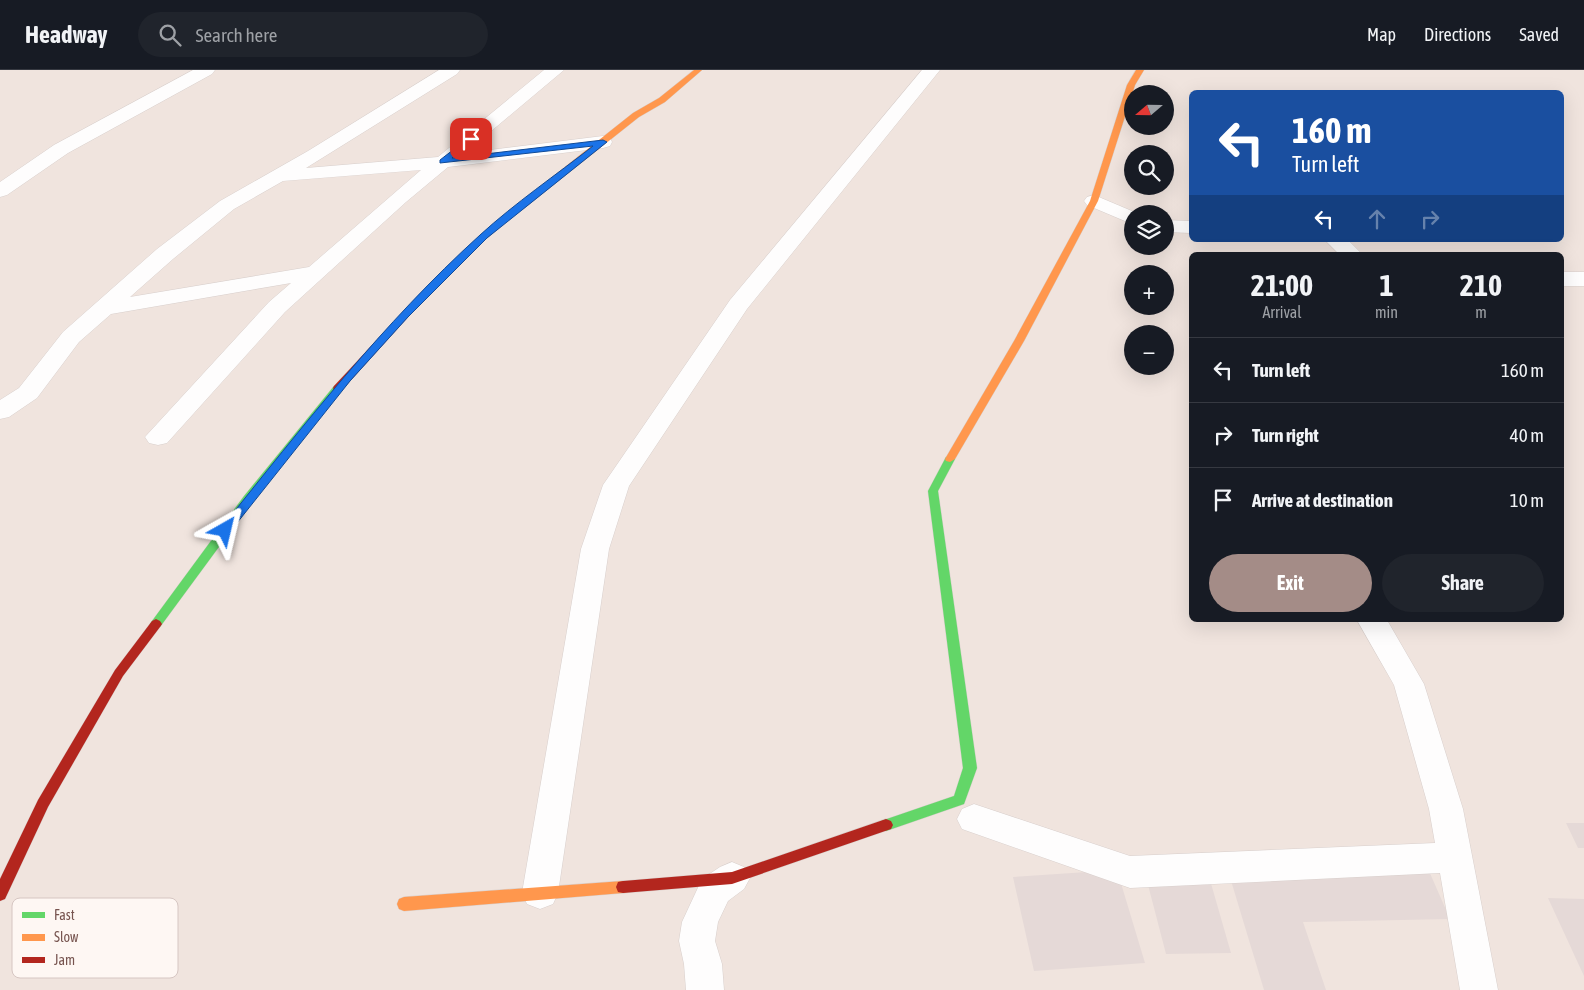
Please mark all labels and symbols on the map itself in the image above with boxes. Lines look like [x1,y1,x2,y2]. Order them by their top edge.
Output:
north arrow [1124,85,1174,135]
pin [450,118,492,160]
position arrow [198,503,250,555]
legend [12,898,178,978]
text: Fast [54,907,75,923]
text: Slow [54,929,79,945]
text: Jam [54,952,75,968]

